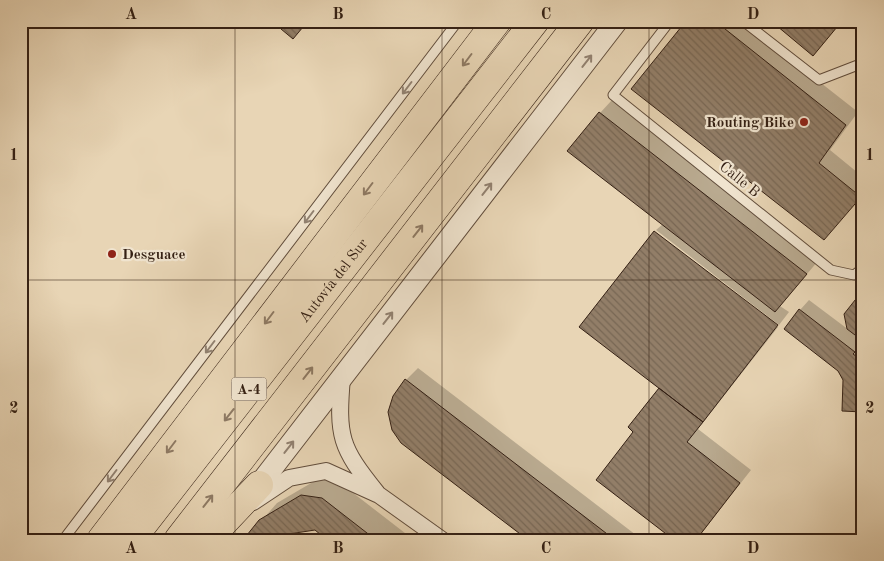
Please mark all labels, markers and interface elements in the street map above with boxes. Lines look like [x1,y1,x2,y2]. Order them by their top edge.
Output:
text: A [125,7,137,23]
text: B [332,7,344,23]
text: C [541,7,551,23]
text: D [747,7,759,23]
one-way arrow [462,53,472,67]
one-way arrow [581,55,592,68]
one-way arrow [402,81,412,95]
place label: Routing Bike [706,116,794,131]
marker: Routing Bike [798,116,810,128]
text: 1 [9,148,19,164]
text: 1 [865,148,875,164]
street label: Calle B [716,160,762,201]
one-way arrow [363,182,374,195]
one-way arrow [482,183,493,196]
one-way arrow [303,210,314,223]
one-way arrow [412,225,423,238]
street label: Autovía del Sur [297,237,371,326]
marker: Desguace [106,248,118,260]
place label: Desguace [122,248,186,263]
one-way arrow [264,311,275,324]
one-way arrow [383,311,393,325]
one-way arrow [205,340,216,353]
one-way arrow [302,367,313,380]
road number: A-4 [232,378,266,400]
text: 2 [9,401,19,417]
text: 2 [865,401,875,417]
one-way arrow [224,408,235,421]
one-way arrow [165,440,176,453]
one-way arrow [283,441,294,454]
one-way arrow [107,469,117,483]
one-way arrow [202,495,213,508]
text: A [125,541,137,557]
text: B [332,541,344,557]
text: C [541,541,551,557]
text: D [747,541,759,557]

